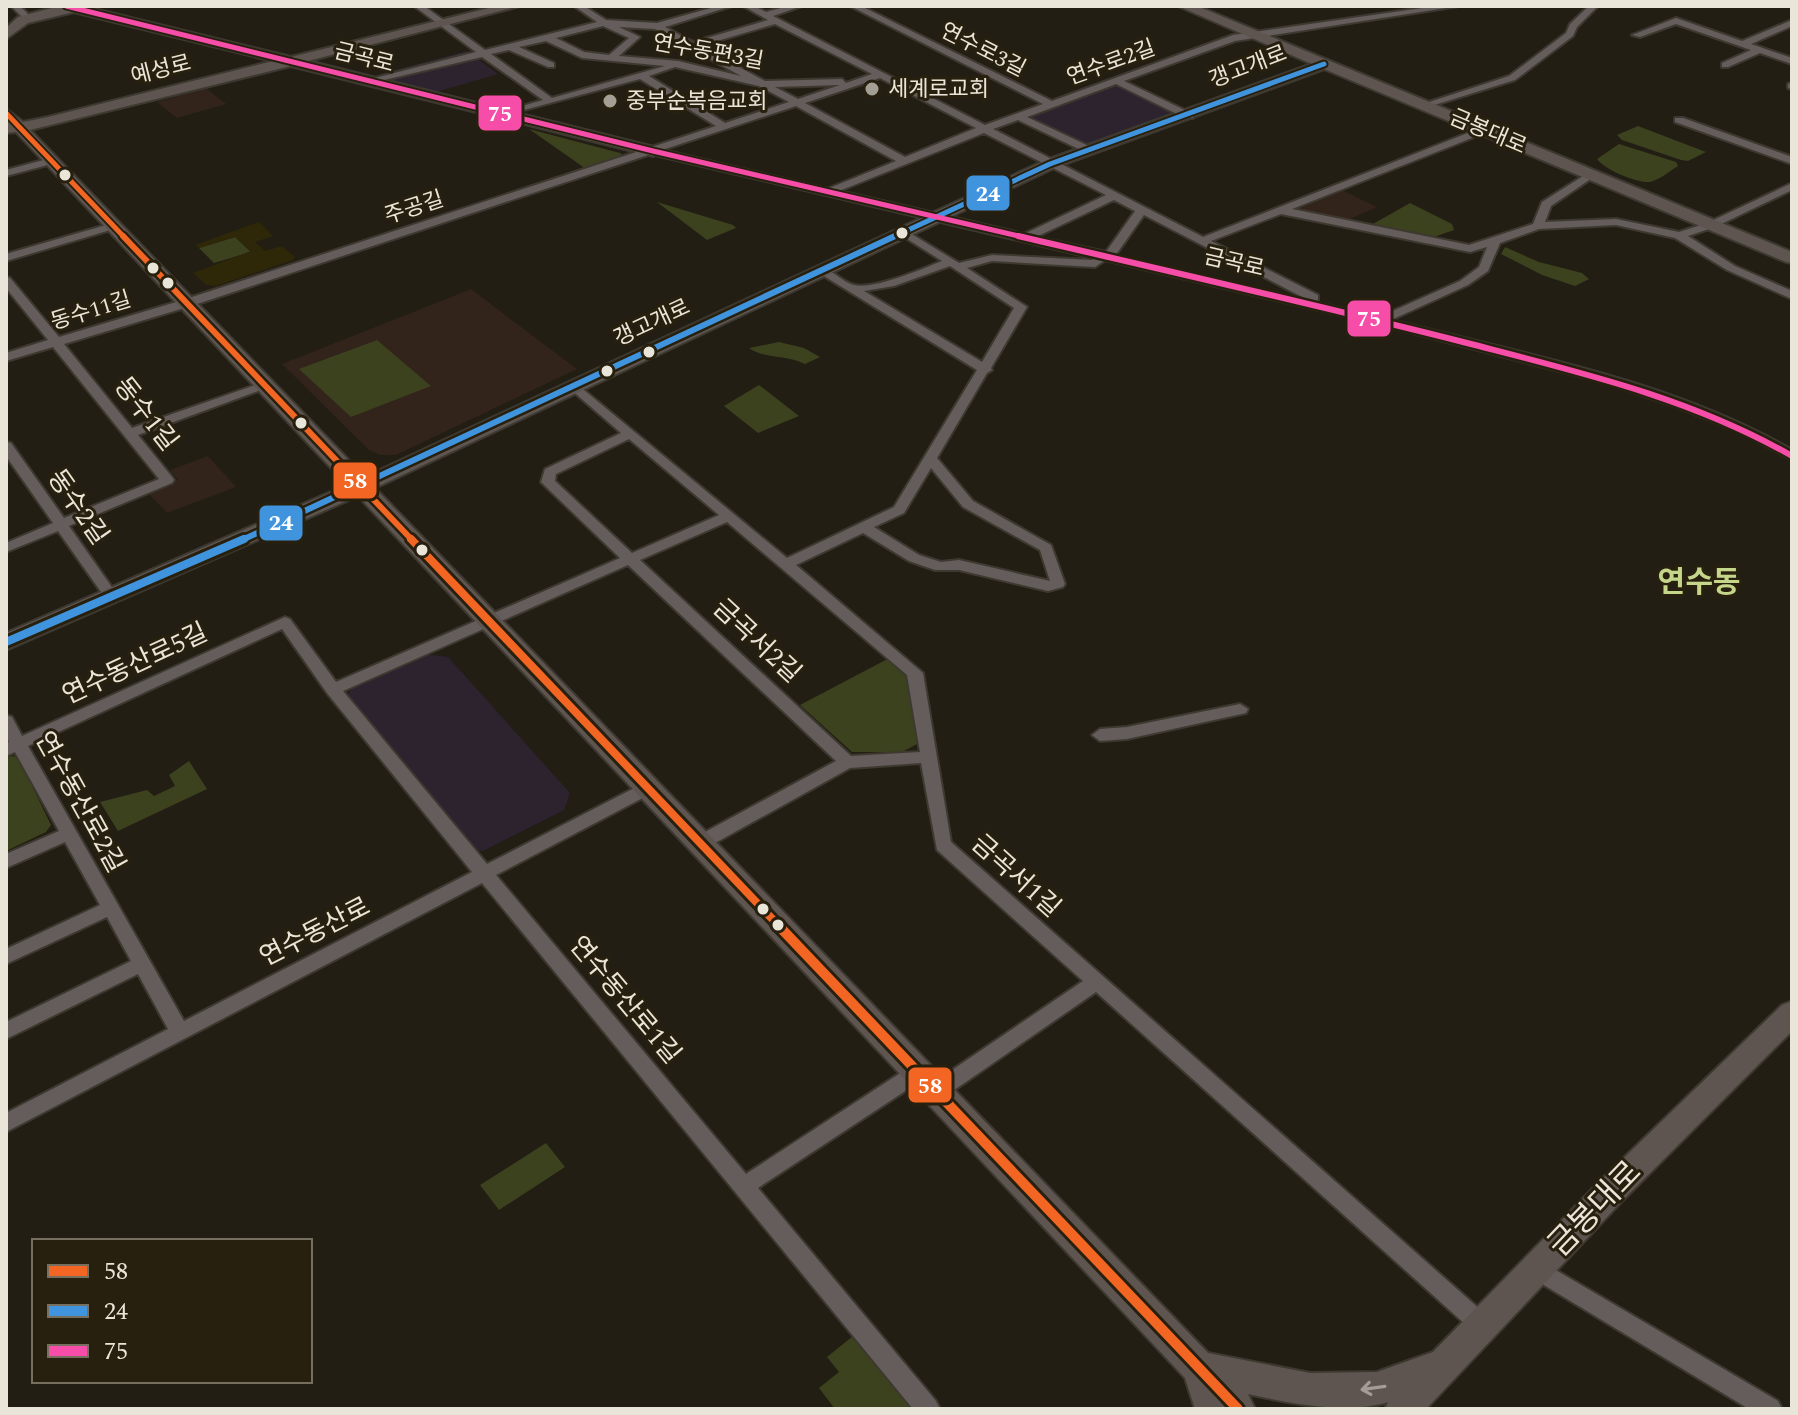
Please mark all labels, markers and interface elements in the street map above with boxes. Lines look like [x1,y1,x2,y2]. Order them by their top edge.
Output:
street label: 연수로3길 [935,14,1031,86]
street label: 연수동편3길 [650,26,766,78]
street label: 연수로2길 [1062,32,1160,94]
street label: 금곡로 [331,35,397,81]
street label: 갱고개로 [1204,37,1292,97]
street label: 예성로 [128,47,194,93]
place label: 세계로교회 [888,73,989,106]
marker: 세계로교회 [863,80,881,98]
place label: 중부순복음교회 [626,85,768,118]
marker: 중부순복음교회 [601,92,619,110]
line badge: 75 [477,94,523,132]
text: 75 [488,98,512,131]
street label: 금봉대로 [1444,101,1532,163]
unlabelled marker [57,167,73,183]
line badge: 24 [965,174,1011,212]
text: 24 [976,178,1001,211]
street label: 주공길 [380,183,448,233]
unlabelled marker [894,225,910,241]
street label: 금곡로 [1201,240,1267,286]
unlabelled marker [145,260,161,276]
unlabelled marker [160,275,176,291]
street label: 동수11길 [47,283,135,339]
street label: 갱고개로 [608,291,696,355]
line badge: 75 [1346,299,1392,338]
text: 75 [1357,303,1381,336]
unlabelled marker [641,344,657,360]
unlabelled marker [599,363,615,379]
street label: 동수1길 [104,368,188,460]
unlabelled marker [293,415,309,431]
street label: 동수2길 [37,461,119,553]
line badge: 58 [332,461,378,500]
text: 58 [343,465,367,498]
line badge: 24 [258,504,304,542]
text: 24 [269,507,294,540]
unlabelled marker [414,542,430,558]
district label: 연수동 [1658,560,1740,606]
street label: 금곡서2길 [704,589,810,693]
street label: 연수동산로5길 [56,613,214,715]
street label: 연수동산로2길 [25,724,135,880]
street label: 금곡서1길 [962,825,1070,927]
street label: 연수동산로 [253,887,377,977]
unlabelled marker [755,901,771,917]
unlabelled marker [770,917,786,933]
street label: 연수동산로1길 [559,927,691,1073]
line badge: 58 [907,1066,953,1104]
text: 58 [918,1070,942,1103]
street label: 금봉대로 [1536,1150,1654,1268]
legend [32,1239,312,1383]
text: 58 [104,1254,128,1290]
text: 24 [104,1294,128,1330]
text: 75 [104,1334,128,1370]
one-way arrow [1360,1380,1387,1395]

